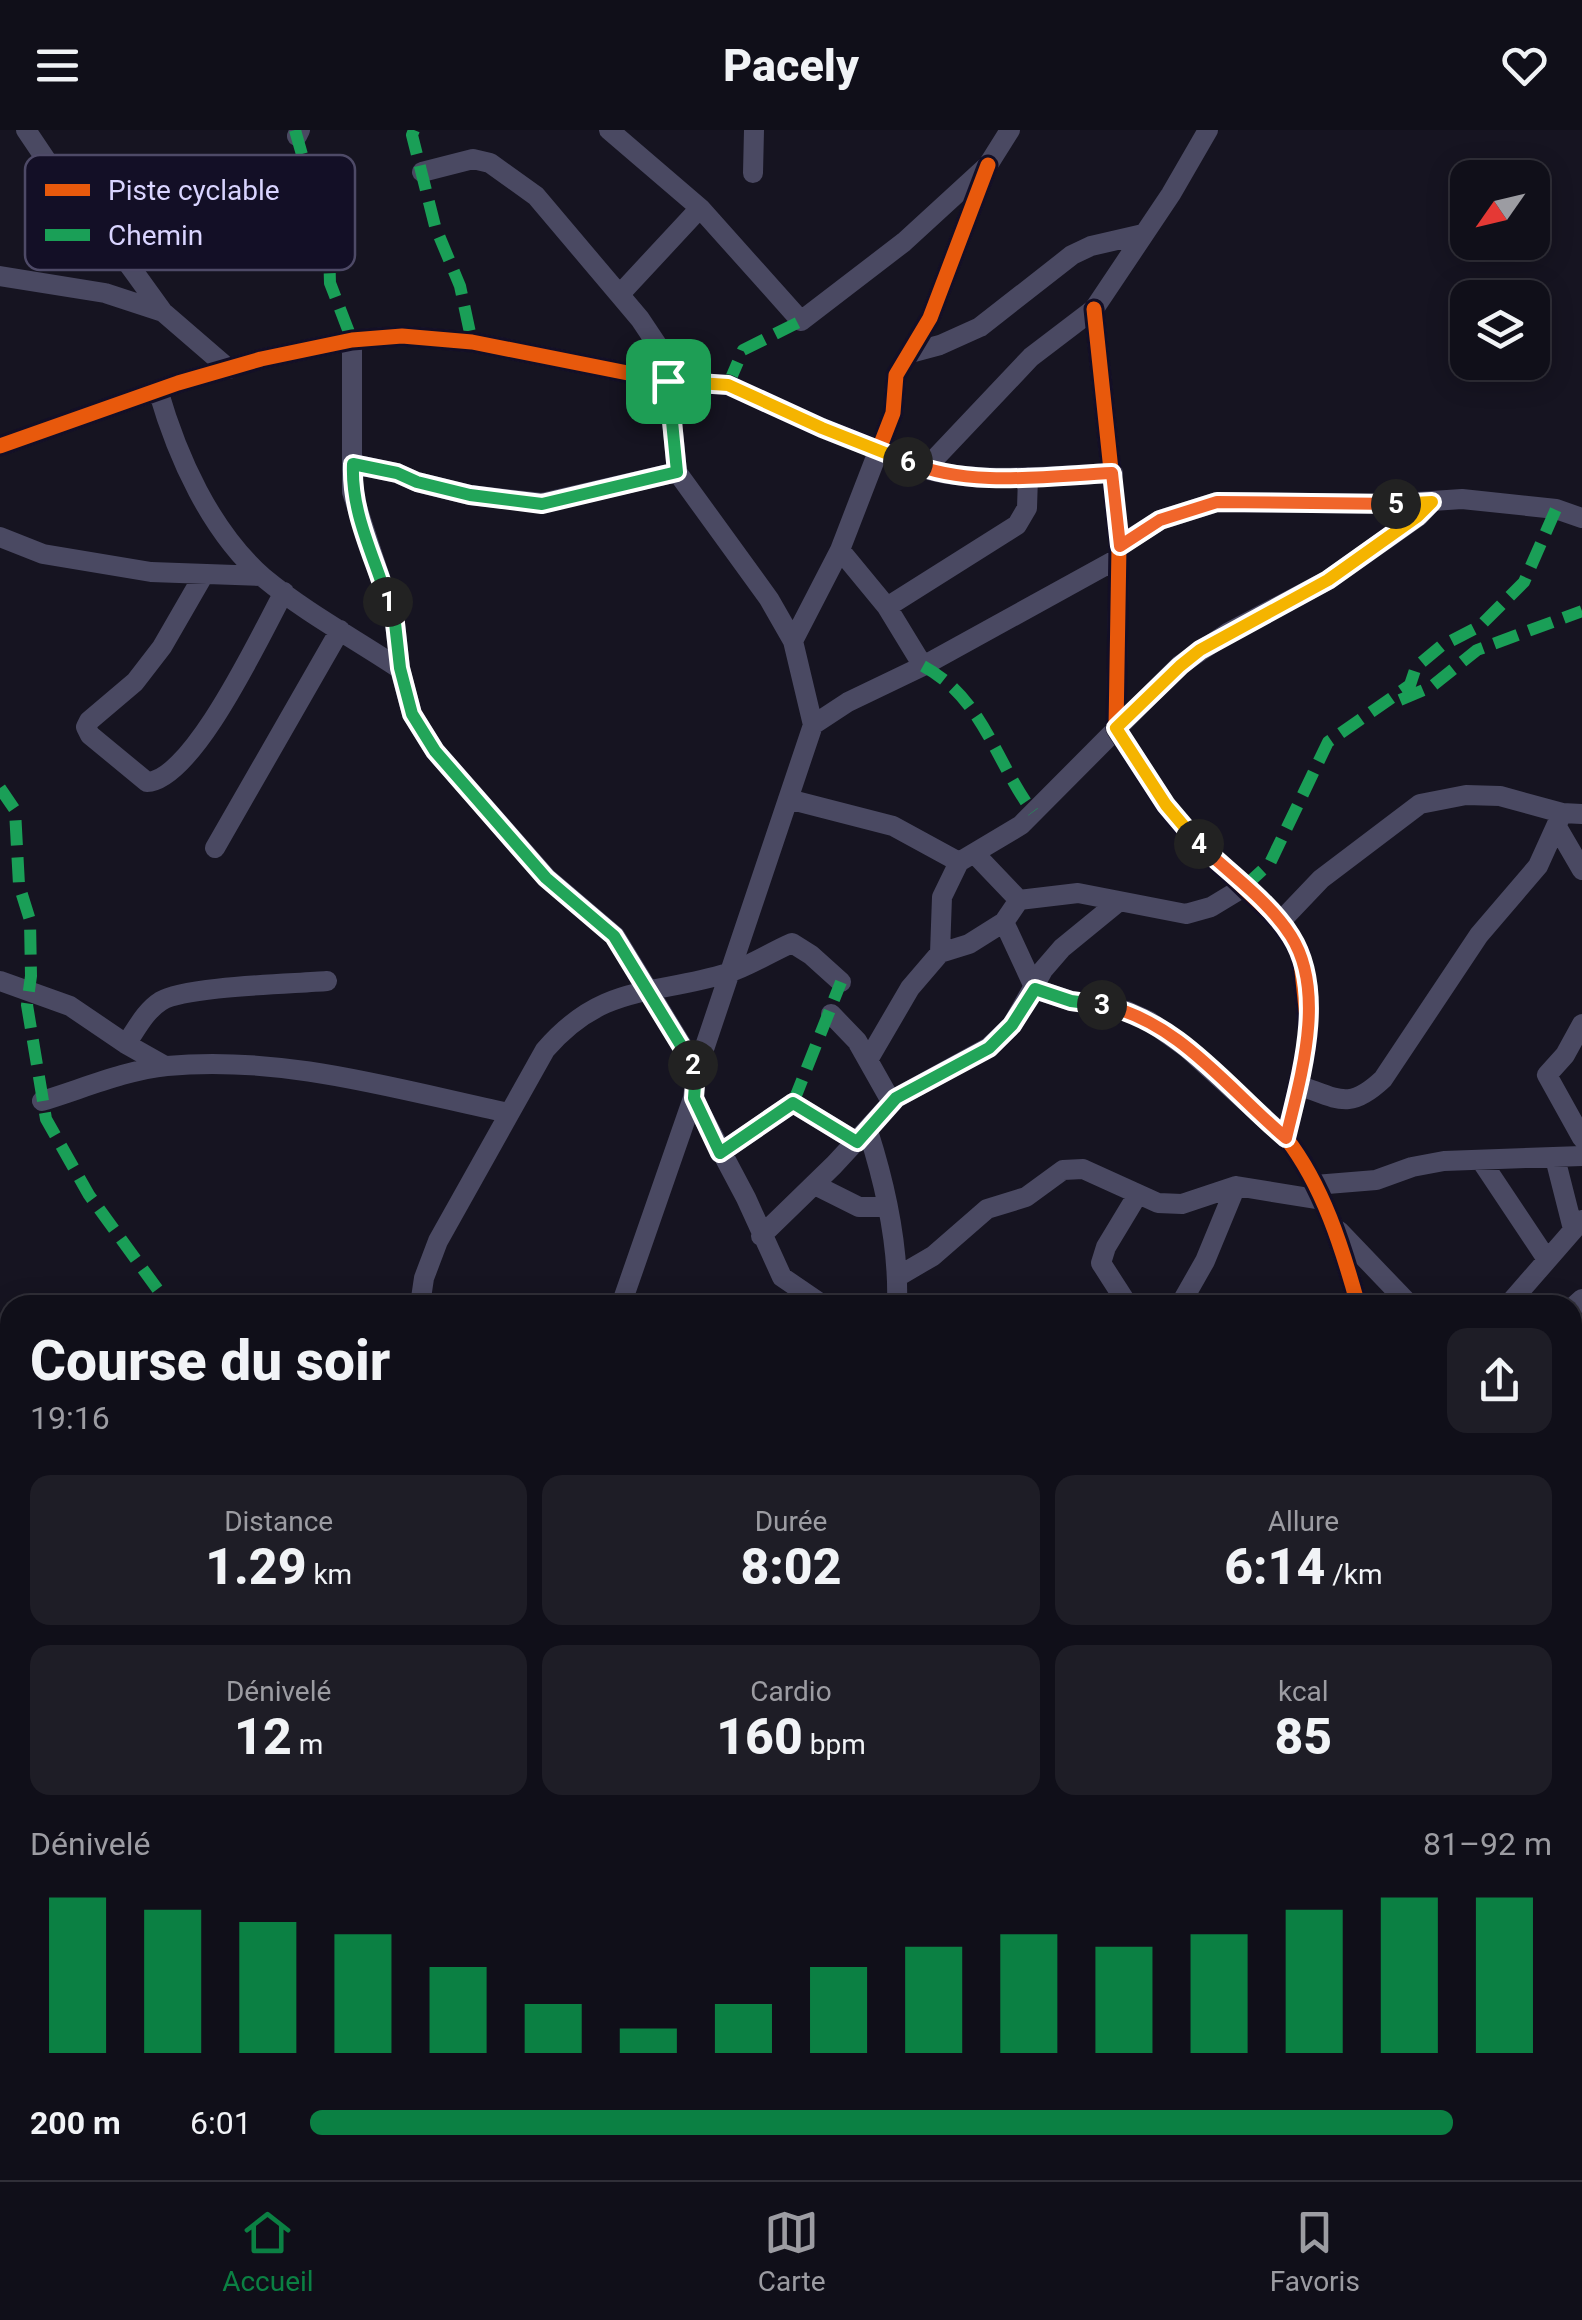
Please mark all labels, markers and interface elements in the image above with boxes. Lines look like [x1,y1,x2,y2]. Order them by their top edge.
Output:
icon: menu [30,38,85,93]
icon: heart [1497,38,1552,93]
text: Pacely [723,39,859,92]
legend [25,155,355,270]
north arrow [1450,160,1550,260]
map controls [1450,160,1550,380]
text: Piste cyclable [108,174,280,207]
text: Chemin [108,219,203,252]
button: layers [1450,280,1550,380]
pin [626,339,711,424]
icon: arrive [641,354,696,409]
pin: 6 [883,437,933,487]
text: 6 [900,445,916,478]
pin: 5 [1371,479,1421,529]
text: 5 [1388,487,1404,520]
pin: 1 [363,577,413,627]
text: 1 [380,585,396,618]
pin: 4 [1174,819,1224,869]
text: 4 [1191,827,1207,860]
pin: 3 [1077,980,1127,1030]
text: 3 [1094,988,1110,1021]
pin: 2 [668,1040,718,1090]
text: 2 [685,1048,701,1081]
button: share [1447,1328,1552,1433]
text: Course du soir [30,1329,390,1393]
text: 19:16 [30,1399,110,1437]
text: Distance [224,1505,333,1538]
text: Durée [755,1505,827,1538]
text: Allure [1268,1505,1339,1538]
text: 1.29 [205,1538,306,1596]
text: 8:02 [740,1538,842,1596]
text: 6:14 [1224,1538,1325,1596]
text: km [306,1558,352,1591]
text: /km [1325,1558,1382,1591]
text: Dénivelé [226,1675,331,1708]
text: Cardio [750,1675,832,1708]
text: kcal [1278,1675,1329,1708]
text: 12 [234,1708,292,1766]
text: 160 [716,1708,803,1766]
text: 85 [1274,1708,1332,1766]
text: m [292,1728,323,1761]
text: bpm [803,1728,866,1761]
text: Dénivelé [30,1825,150,1863]
text: 81–92 m [1423,1825,1552,1863]
text: 200 m [30,2104,121,2142]
text: 6:01 [190,2104,252,2142]
tab: Accueil [222,2205,314,2298]
tab: Carte [758,2205,826,2298]
tab: Favoris [1270,2205,1360,2298]

